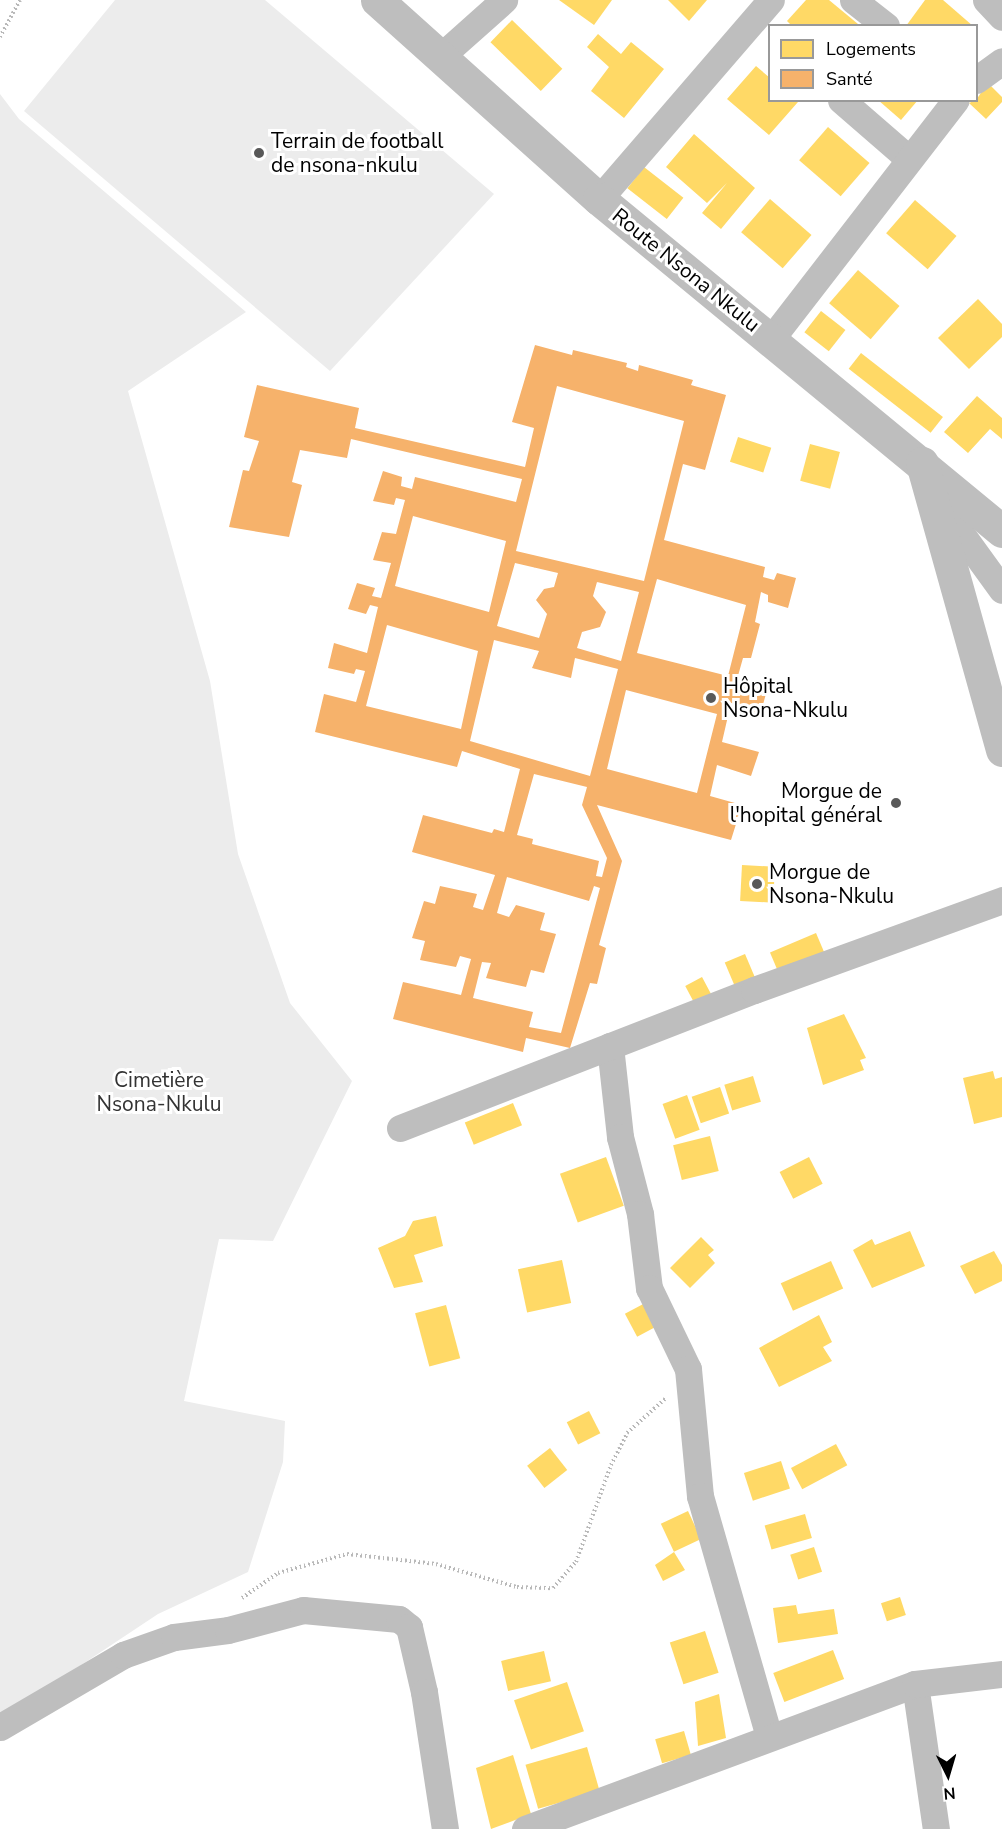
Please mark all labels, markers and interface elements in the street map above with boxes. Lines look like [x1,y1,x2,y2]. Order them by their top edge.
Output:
legend [768,24,978,102]
text: Logements [826,37,916,61]
text: Santé [826,67,873,91]
place label: Terrain de football de nsona-nkulu [271,128,443,178]
marker: Terrain de football de nsona-nkulu [252,146,266,160]
street label: Route Nsona Nkulu [607,203,765,337]
place label: Hôpital Nsona-Nkulu [723,673,848,723]
marker: Hôpital Nsona-Nkulu [704,691,718,705]
place label: Morgue de l'hopital général [730,778,882,828]
marker: Morgue de l'hopital général [887,794,905,812]
place label: Morgue de Nsona-Nkulu [769,859,894,909]
marker: Morgue de Nsona-Nkulu [750,877,764,891]
park label: Cimetière Nsona-Nkulu [96,1067,222,1117]
north arrow [918,1745,978,1805]
text: N [943,1781,956,1804]

